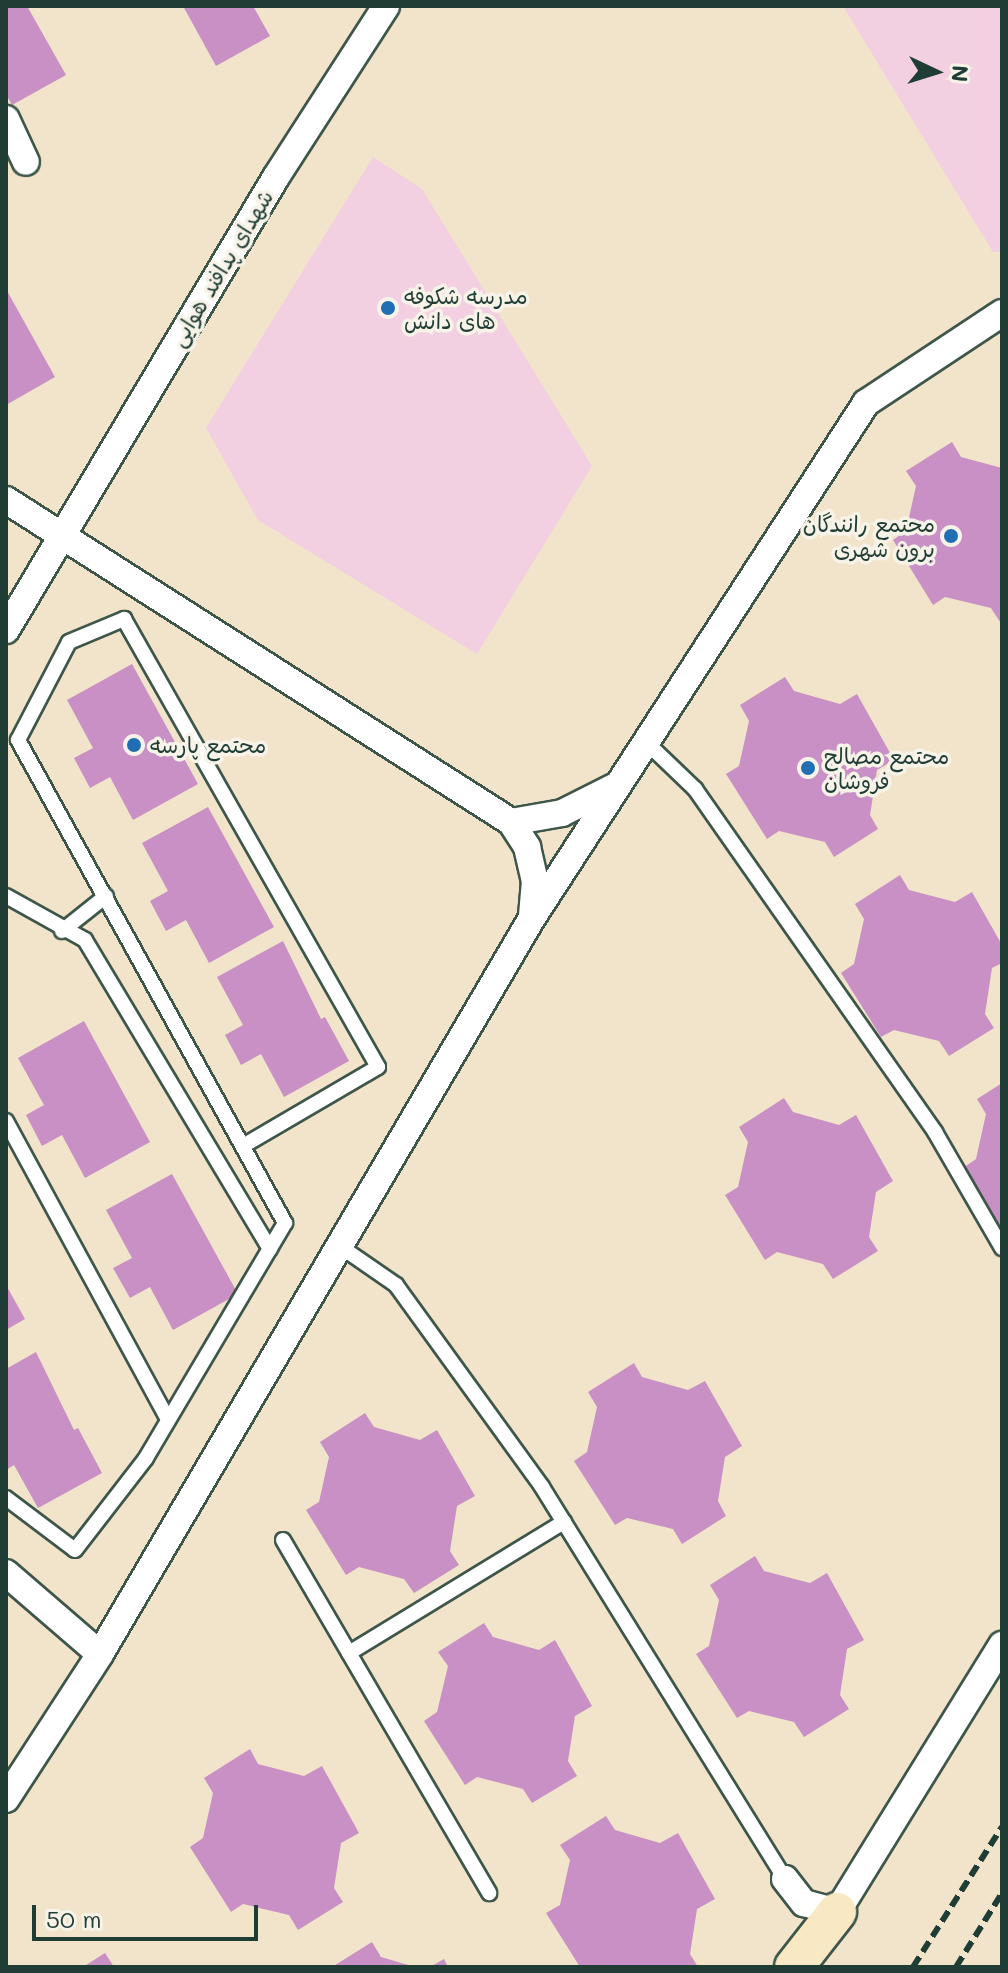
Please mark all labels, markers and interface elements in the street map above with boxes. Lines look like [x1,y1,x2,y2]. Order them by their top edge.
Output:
north arrow [896,32,976,112]
text: N [945,64,975,83]
street label: شهدای پدافند هوایی [164,185,278,351]
place label: مدرسه شکوفه های دانش [404,282,528,334]
marker: مدرسه شکوفه های دانش [379,299,397,317]
place label: محتمع رانندگان برون شهری [803,510,935,562]
marker: محتمع رانندگان برون شهری [942,527,960,545]
place label: محتمع پارسه [150,732,266,758]
marker: محتمع پارسه [125,736,143,754]
place label: محتمع مصالح فروشان [824,742,949,794]
marker: محتمع مصالح فروشان [799,759,817,777]
scale bar [36,1889,262,1939]
text: 50 m [46,1903,102,1934]

